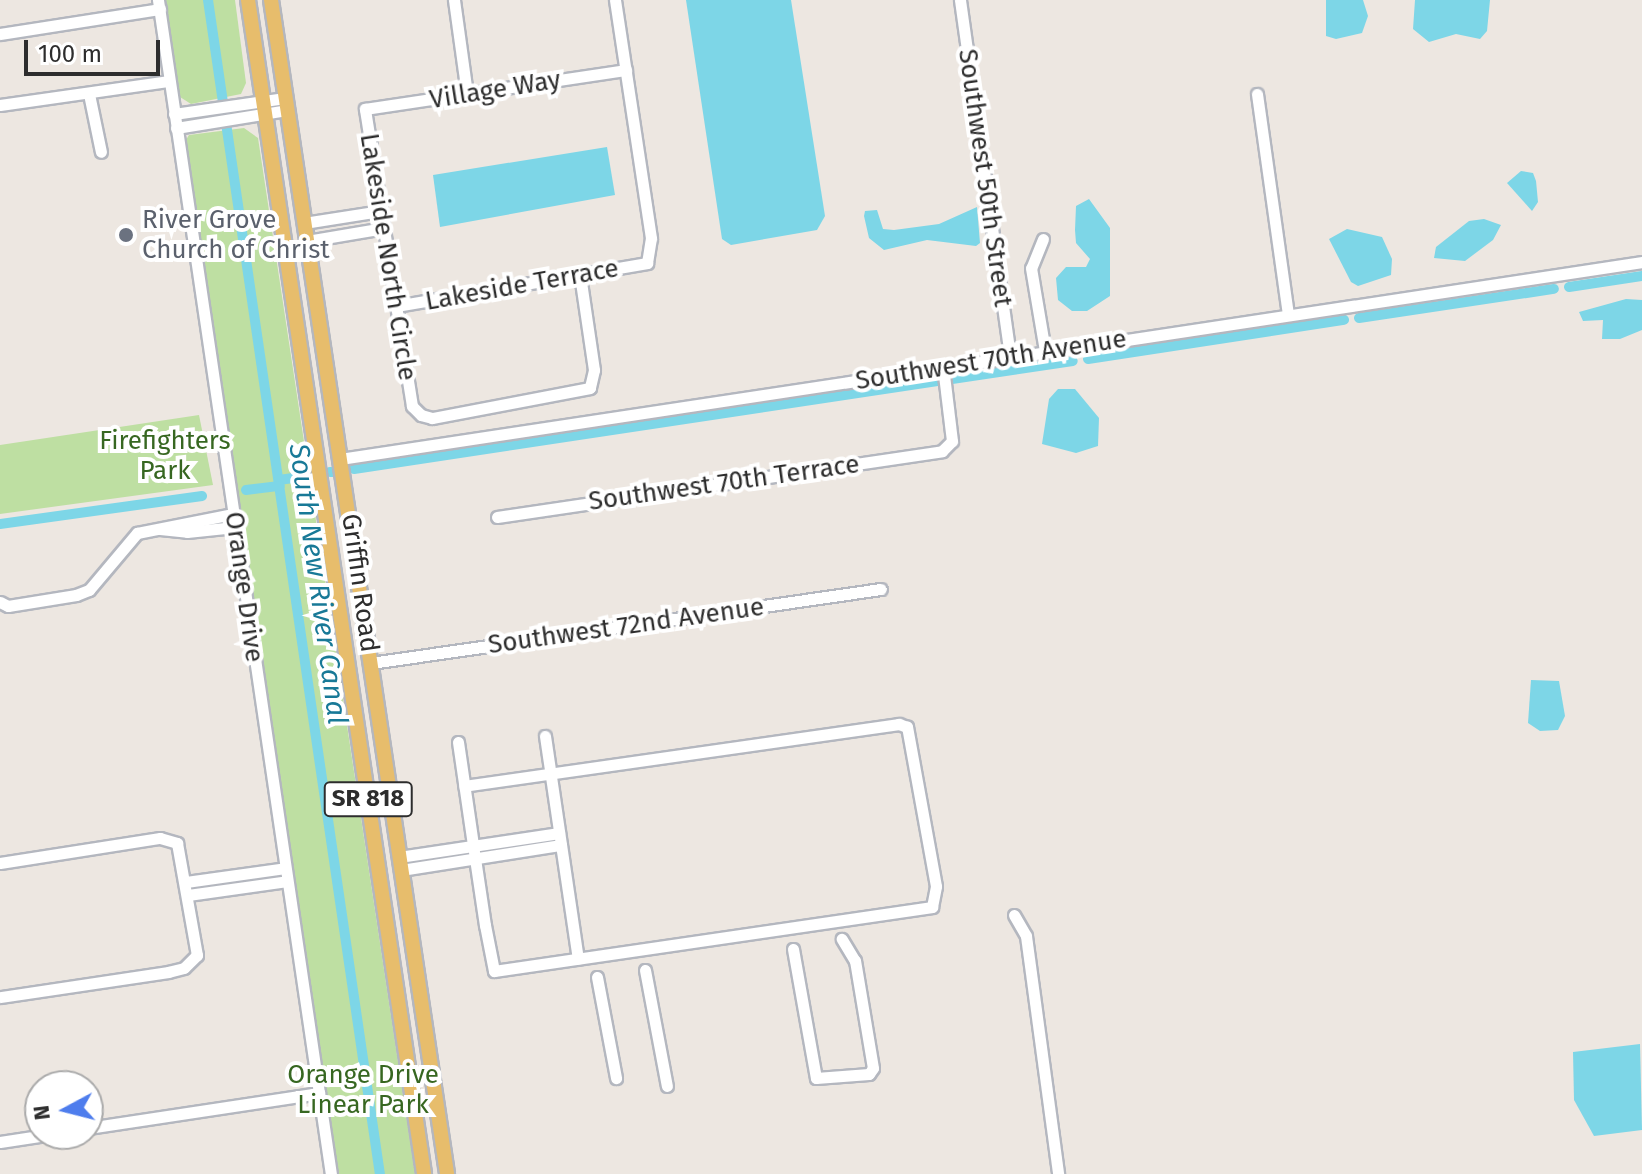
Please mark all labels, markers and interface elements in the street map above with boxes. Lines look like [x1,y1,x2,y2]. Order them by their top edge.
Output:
scale bar [28,24,164,74]
text: 100 m [38,40,102,68]
street label: Southwest 50th Street [951,47,1019,309]
street label: Village Way [427,64,563,116]
street label: Lakeside North Circle [353,131,423,383]
place label: River Grove Church of Christ [142,204,330,266]
marker: River Grove Church of Christ [117,226,135,244]
street label: Lakeside Terrace [423,253,621,317]
street label: Southwest 70th Avenue [853,323,1129,397]
park label: Firefighters Park [99,425,231,486]
water label: South New River Canal [282,442,354,726]
street label: Southwest 70th Terrace [587,449,861,517]
street label: Orange Drive [218,510,270,664]
street label: Griffin Road [335,512,385,654]
street label: Southwest 72nd Avenue [486,591,766,661]
road number: SR 818 [322,779,414,819]
park label: Orange Drive Linear Park [287,1059,439,1120]
north arrow [24,1070,104,1150]
text: N [27,1104,56,1122]

